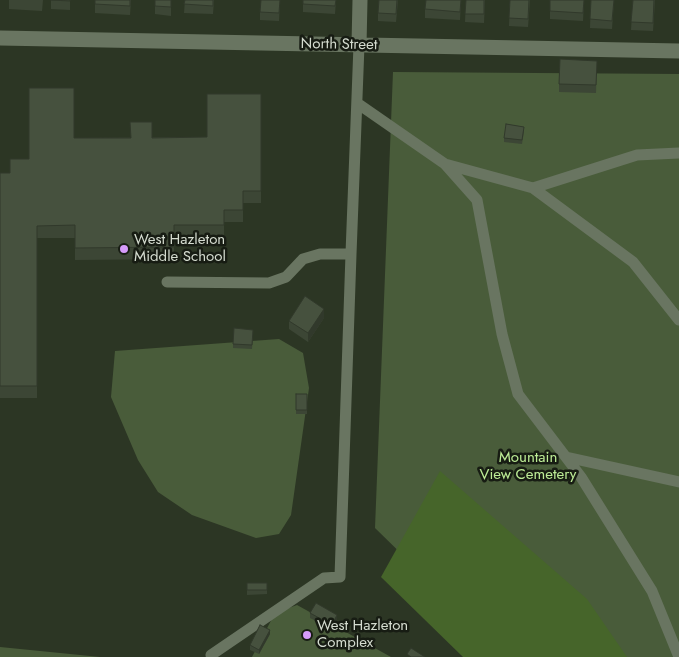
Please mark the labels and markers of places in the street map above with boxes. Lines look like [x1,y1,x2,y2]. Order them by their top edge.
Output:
place label: West Hazleton Middle School [134,231,226,266]
marker: West Hazleton Middle School [118,243,130,255]
place label: West Hazleton Complex [317,617,408,652]
marker: West Hazleton Complex [301,629,313,641]

